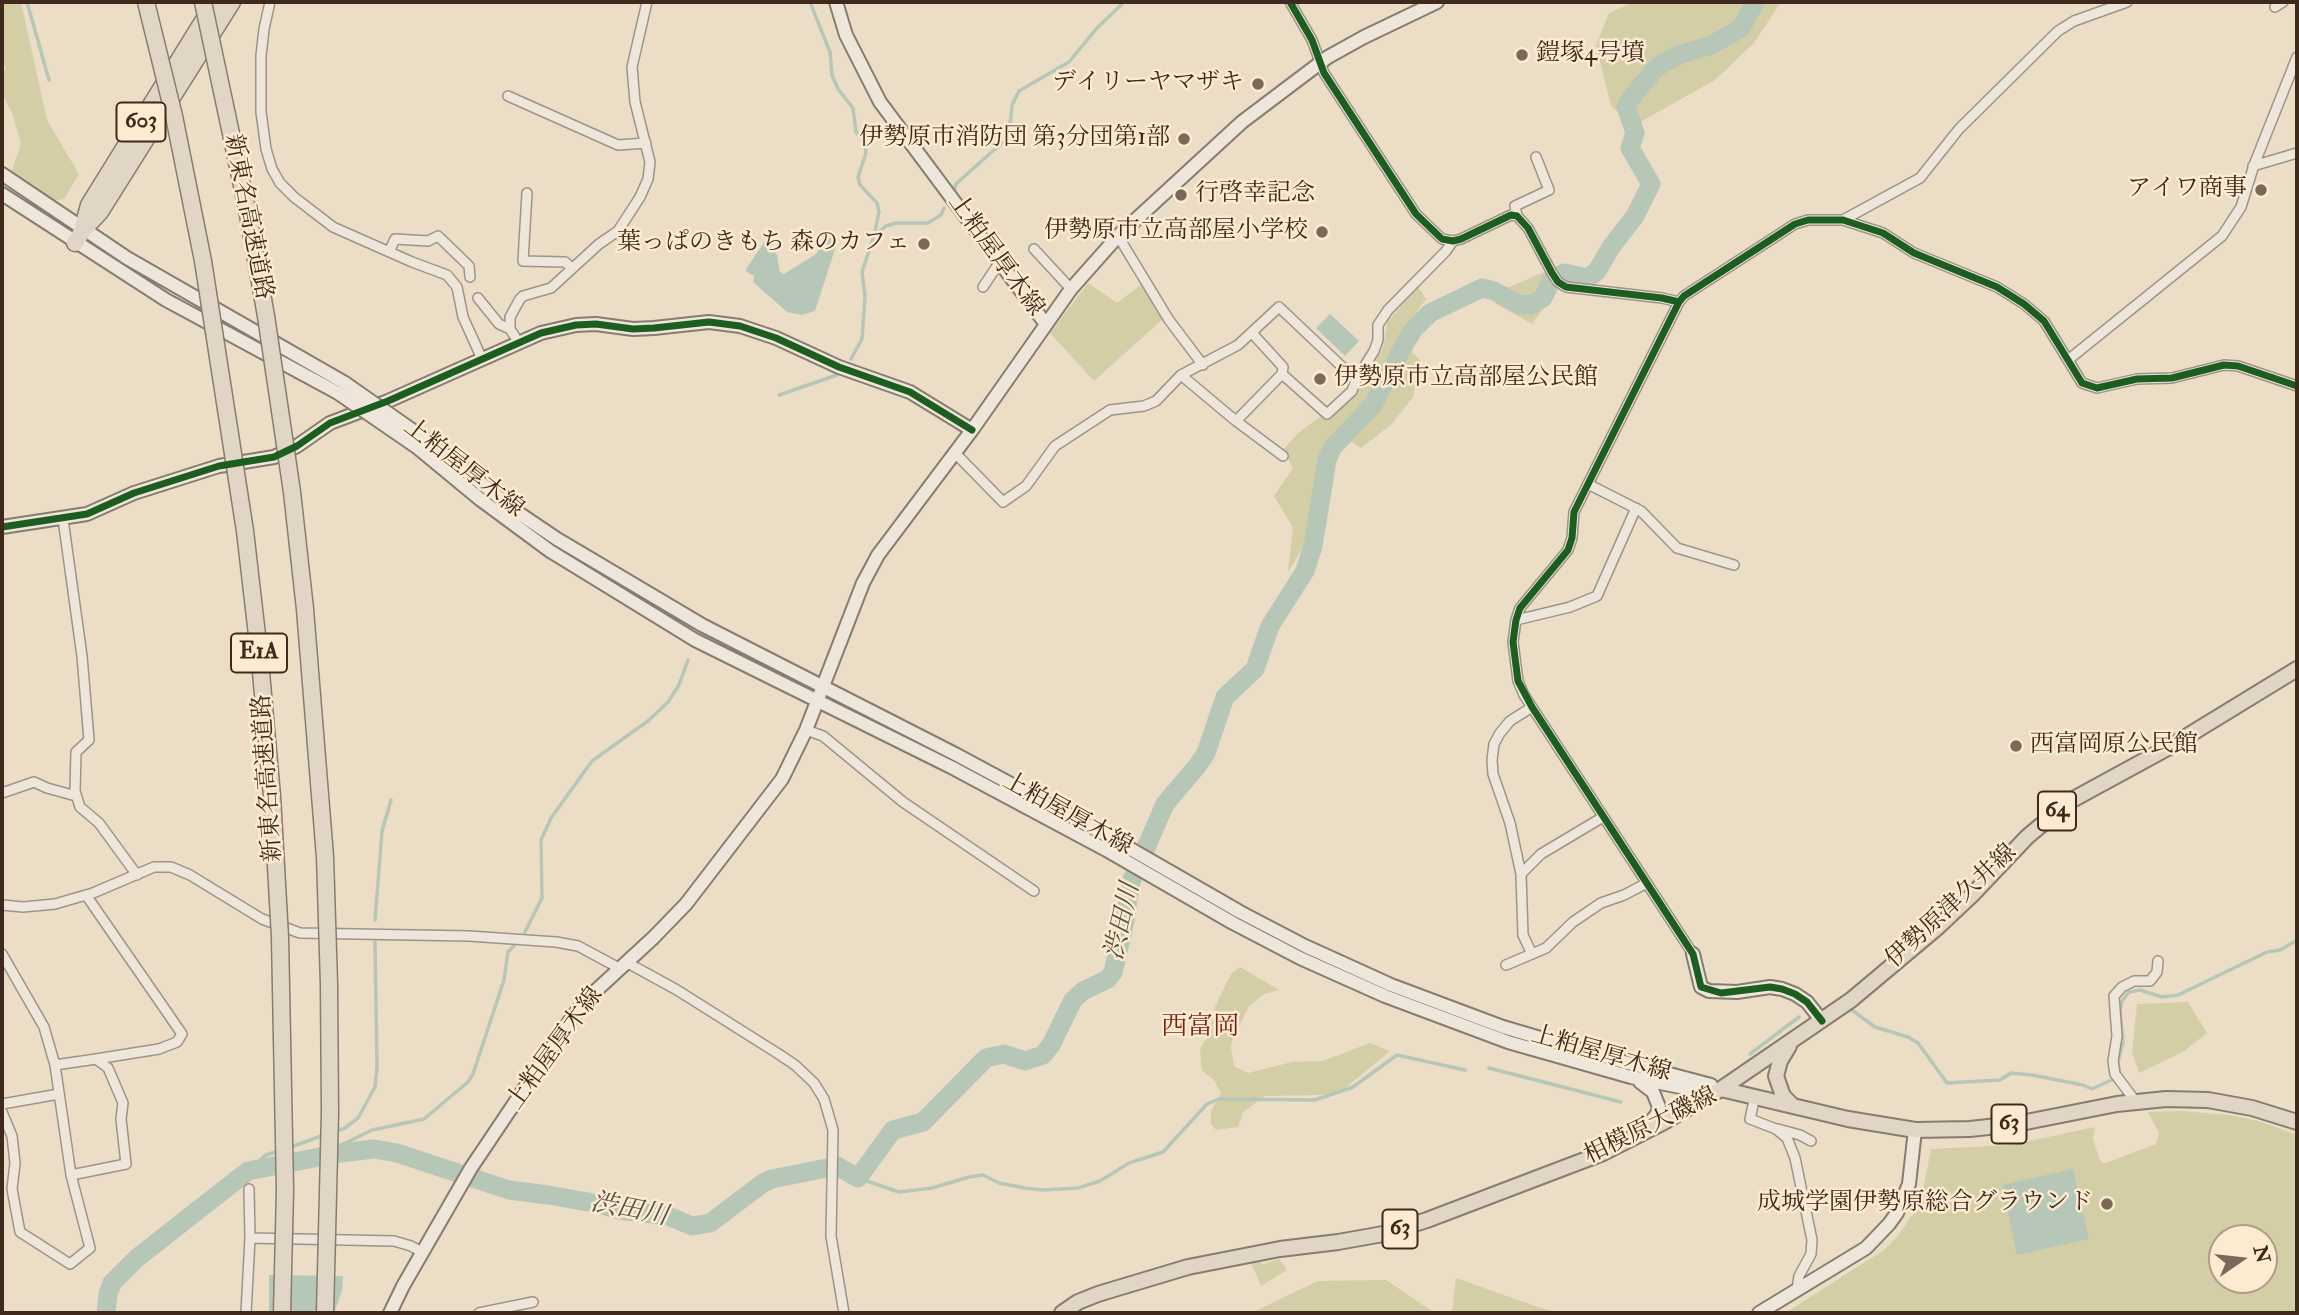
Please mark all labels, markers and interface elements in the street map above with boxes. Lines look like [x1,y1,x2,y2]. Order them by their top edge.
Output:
place label: 鎧塚4号墳 [1536,41,1645,69]
marker: 鎧塚4号墳 [1514,47,1530,63]
place label: デイリーヤマザキ [1052,70,1244,98]
marker: デイリーヤマザキ [1250,76,1266,92]
road number: 603 [116,102,166,141]
place label: 伊勢原市消防団 第3分団第1部 [859,125,1170,153]
marker: 伊勢原市消防団 第3分団第1部 [1176,131,1192,147]
street label: 新東名高速道路 [217,132,277,302]
place label: アイワ商事 [2127,176,2247,204]
place label: 行啓幸記念 [1195,181,1315,209]
marker: アイワ商事 [2253,182,2269,198]
marker: 行啓幸記念 [1173,187,1189,203]
street label: 上粕屋厚木線 [941,189,1049,323]
place label: 伊勢原市立高部屋小学校 [1044,218,1308,246]
marker: 伊勢原市立高部屋小学校 [1314,224,1330,240]
place label: 葉っぱのきもち 森のカフェ [617,230,910,258]
marker: 葉っぱのきもち 森のカフェ [916,236,932,252]
place label: 伊勢原市立高部屋公民館 [1334,365,1598,393]
marker: 伊勢原市立高部屋公民館 [1312,371,1328,387]
street label: 上粕屋厚木線 [397,413,529,525]
road number: E1A [231,634,287,673]
street label: 新東名高速道路 [249,693,289,863]
place label: 西富岡原公民館 [2030,732,2198,760]
marker: 西富岡原公民館 [2008,738,2024,754]
street label: 上粕屋厚木線 [997,767,1137,863]
road number: 64 [2038,792,2076,831]
street label: 伊勢原津久井線 [1881,839,2023,975]
water label: 渋田川 [1100,880,1148,964]
street label: 上粕屋厚木線 [502,982,610,1116]
district label: 西富岡 [1161,1012,1239,1044]
street label: 上粕屋厚木線 [1528,1021,1674,1089]
street label: 相模原大磯線 [1580,1082,1722,1172]
road number: 63 [1992,1105,2026,1144]
water label: 渋田川 [588,1188,670,1234]
place label: 成城学園伊勢原総合グラウンド [1757,1190,2093,1218]
marker: 成城学園伊勢原総合グラウンド [2099,1196,2115,1212]
road number: 63 [1382,1210,1418,1248]
north arrow [2208,1224,2278,1294]
text: N [2248,1243,2275,1266]

